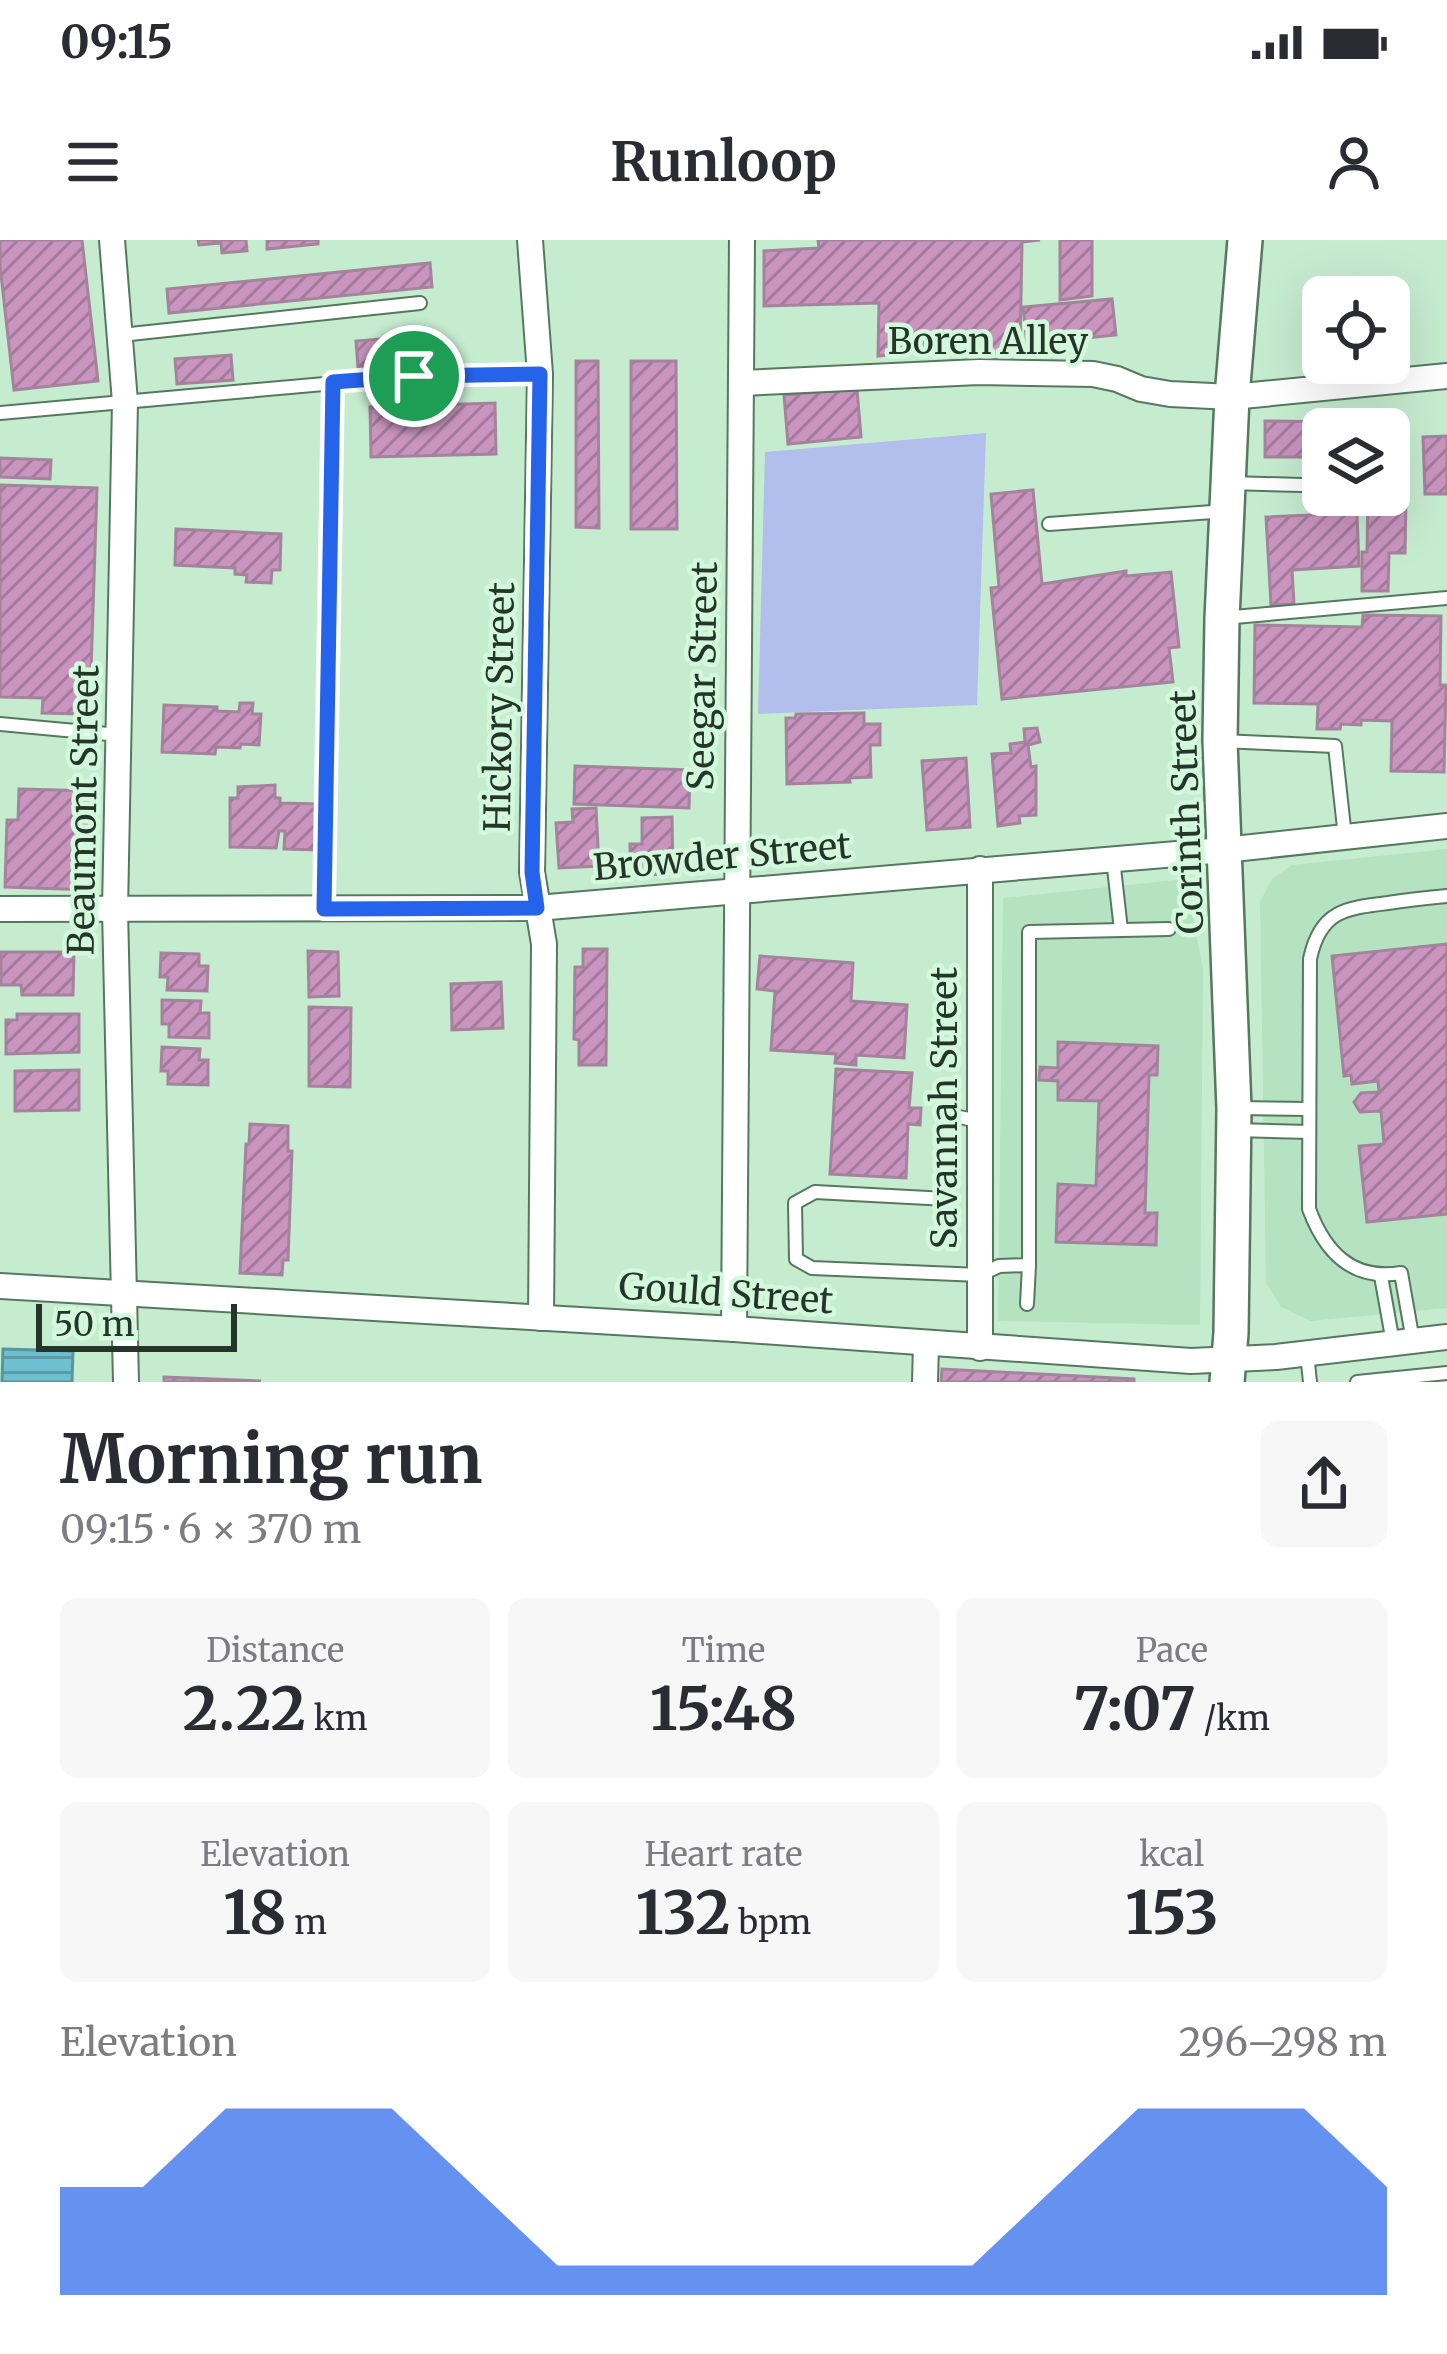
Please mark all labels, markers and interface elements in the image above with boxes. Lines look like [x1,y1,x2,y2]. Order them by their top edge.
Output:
text: 09:15 [60,14,173,70]
text: Runloop [610,128,837,196]
icon: menu [60,129,126,195]
icon: person [1321,129,1387,195]
map controls [1302,276,1410,516]
button: locate [1302,276,1410,384]
street label: Boren Alley [888,319,1088,364]
pin [363,325,465,427]
icon: arrive [381,343,447,409]
button: layers [1302,408,1410,516]
street label: Seegar Street [678,561,727,791]
street label: Hickory Street [475,582,524,832]
street label: Beaumont Street [58,664,109,956]
street label: Corinth Street [1160,689,1213,935]
street label: Browder Street [591,823,853,890]
street label: Savannah Street [922,967,967,1249]
street label: Gould Street [617,1264,835,1323]
scale bar [36,1298,237,1351]
text: 50 m [54,1304,135,1345]
text: Morning run [60,1418,483,1501]
button: share [1261,1421,1387,1547]
text: 09:15 · 6 × 370 m [60,1505,361,1554]
text: Distance [206,1630,344,1671]
text: Time [682,1630,765,1671]
text: Pace [1136,1630,1208,1671]
text: 2.22 [183,1671,306,1746]
text: 15:48 [650,1671,797,1746]
text: 7:07 [1074,1671,1196,1746]
text: km [306,1698,368,1739]
text: /km [1196,1698,1270,1739]
text: Elevation [200,1834,350,1875]
text: Heart rate [645,1834,802,1875]
text: kcal [1139,1834,1204,1875]
text: 18 [223,1875,286,1950]
text: 132 [636,1875,730,1950]
text: 153 [1125,1875,1219,1950]
text: m [286,1902,327,1943]
text: bpm [730,1902,811,1943]
text: Elevation [60,2018,237,2067]
text: 296–298 m [1179,2018,1387,2067]

